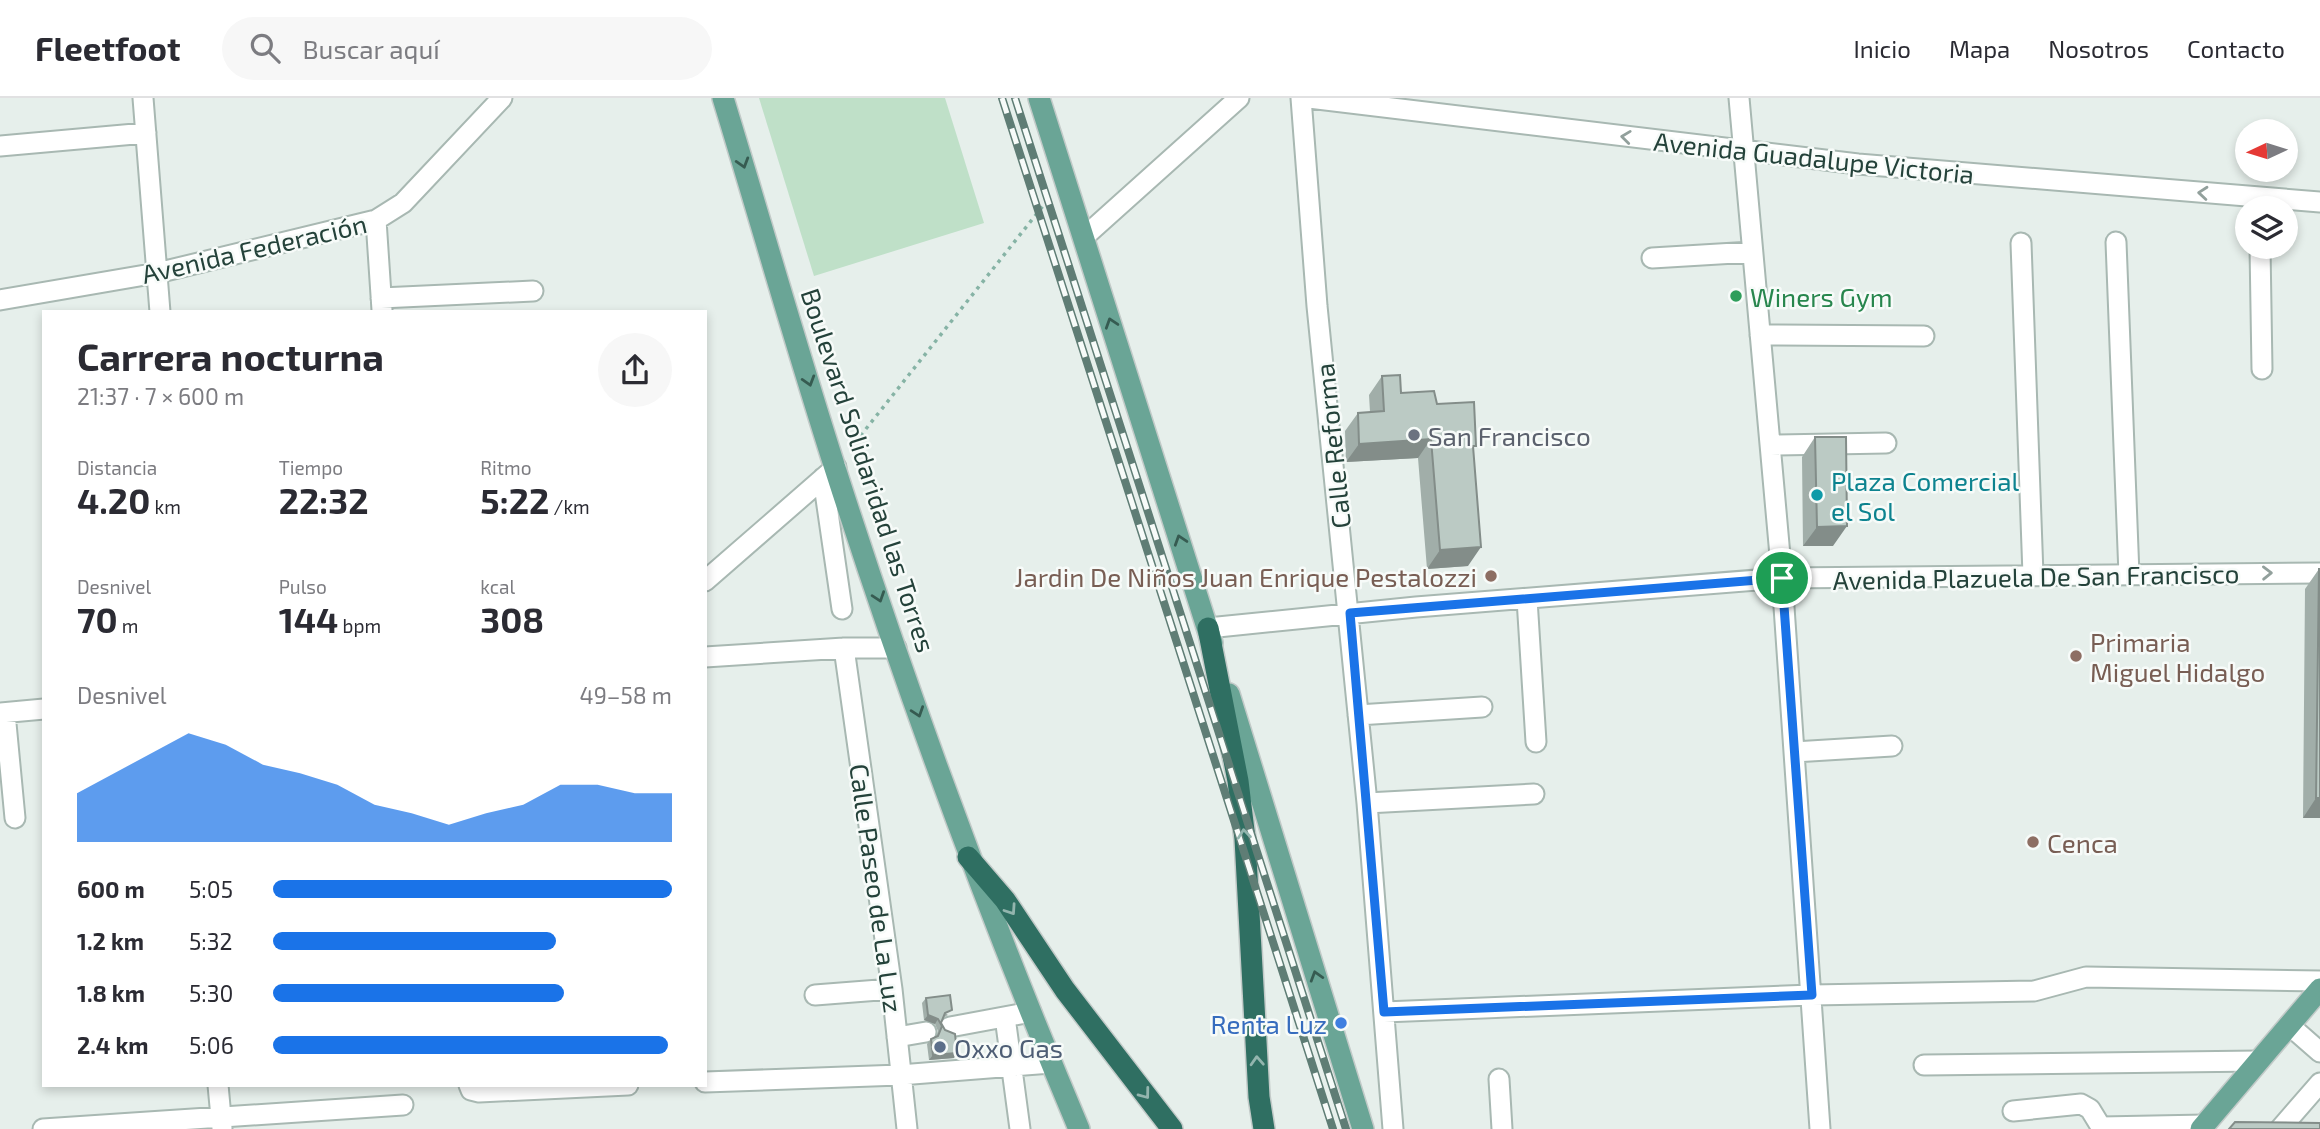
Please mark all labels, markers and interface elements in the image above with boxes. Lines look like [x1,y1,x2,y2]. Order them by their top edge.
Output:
search box [222,17,712,80]
text: Fleetfoot [35,28,180,68]
icon: search [246,29,284,67]
text: Buscar aquí [302,33,440,64]
text: Inicio [1853,34,1911,63]
text: Mapa [1949,34,2010,63]
text: Nosotros [2048,34,2149,63]
text: Contacto [2187,34,2285,63]
north arrow [2235,119,2298,182]
map controls [2235,119,2298,259]
street label: Avenida Guadalupe Victoria [1652,125,1976,189]
one-way arrow [1620,129,1632,144]
one-way arrow [734,157,749,169]
one-way arrow [2197,186,2208,201]
button: layers [2235,196,2298,259]
street label: Avenida Federación [138,207,370,289]
place label: Winers Gym [1750,281,1892,312]
street label: Boulevard Solidaridad las Torres [795,284,943,656]
marker: Winers Gym [1728,288,1744,304]
one-way arrow [1104,317,1119,329]
text: Carrera nocturna [77,333,384,379]
button: share [598,333,672,407]
street label: Calle Reforma [1308,362,1356,530]
one-way arrow [801,374,816,386]
text: 21:37 · 7 × 600 m [77,382,244,410]
place label: San Francisco [1428,420,1591,451]
marker: San Francisco [1406,427,1422,443]
text: Distancia [77,456,157,479]
text: Tiempo [279,456,343,479]
text: Ritmo [480,456,531,479]
place label: Plaza Comercial el Sol [1831,465,2020,526]
text: 4.20 [77,479,150,521]
text: 22:32 [279,479,369,521]
text: 5:22 [480,479,549,521]
marker: Plaza Comercial el Sol [1809,487,1825,503]
text: km [150,495,181,518]
text: /km [549,495,590,518]
one-way arrow [1173,534,1188,546]
pin [1752,548,1812,608]
street label: Avenida Plazuela De San Francisco [1832,557,2240,595]
icon: arrive [1763,559,1801,597]
place label: Jardin De Niños Juan Enrique Pestalozzi [1015,561,1477,592]
one-way arrow [2262,565,2272,581]
marker: Jardin De Niños Juan Enrique Pestalozzi [1483,568,1499,584]
text: Desnivel [77,575,151,598]
text: Pulso [279,575,327,598]
text: kcal [480,575,515,598]
one-way arrow [870,591,885,603]
text: 70 [77,598,118,640]
text: 144 [279,598,338,640]
text: 308 [480,598,544,640]
text: m [118,614,138,637]
text: bpm [338,614,381,637]
place label: Primaria Miguel Hidalgo [2090,626,2265,687]
marker: Primaria Miguel Hidalgo [2068,648,2084,664]
text: Desnivel [77,681,167,709]
text: 49–58 m [580,681,672,709]
one-way arrow [910,706,924,718]
street label: Calle Paseo de La Luz [844,762,910,1014]
place label: Cenca [2047,827,2118,858]
one-way arrow [1237,828,1252,839]
marker: Cenca [2025,834,2041,850]
text: 600 m [77,875,145,903]
text: 5:05 [189,875,233,903]
one-way arrow [1003,902,1015,915]
text: 1.2 km [77,927,144,955]
text: 5:32 [189,927,232,955]
one-way arrow [1310,970,1324,983]
text: 1.8 km [77,979,145,1007]
text: 5:30 [189,979,233,1007]
place label: Renta Luz [1211,1008,1327,1039]
marker: Renta Luz [1333,1015,1349,1031]
text: 2.4 km [77,1031,149,1059]
text: 5:06 [189,1031,234,1059]
place label: Oxxo Gas [954,1032,1063,1063]
marker: Oxxo Gas [932,1039,948,1055]
one-way arrow [1249,1055,1264,1066]
one-way arrow [1136,1086,1149,1099]

